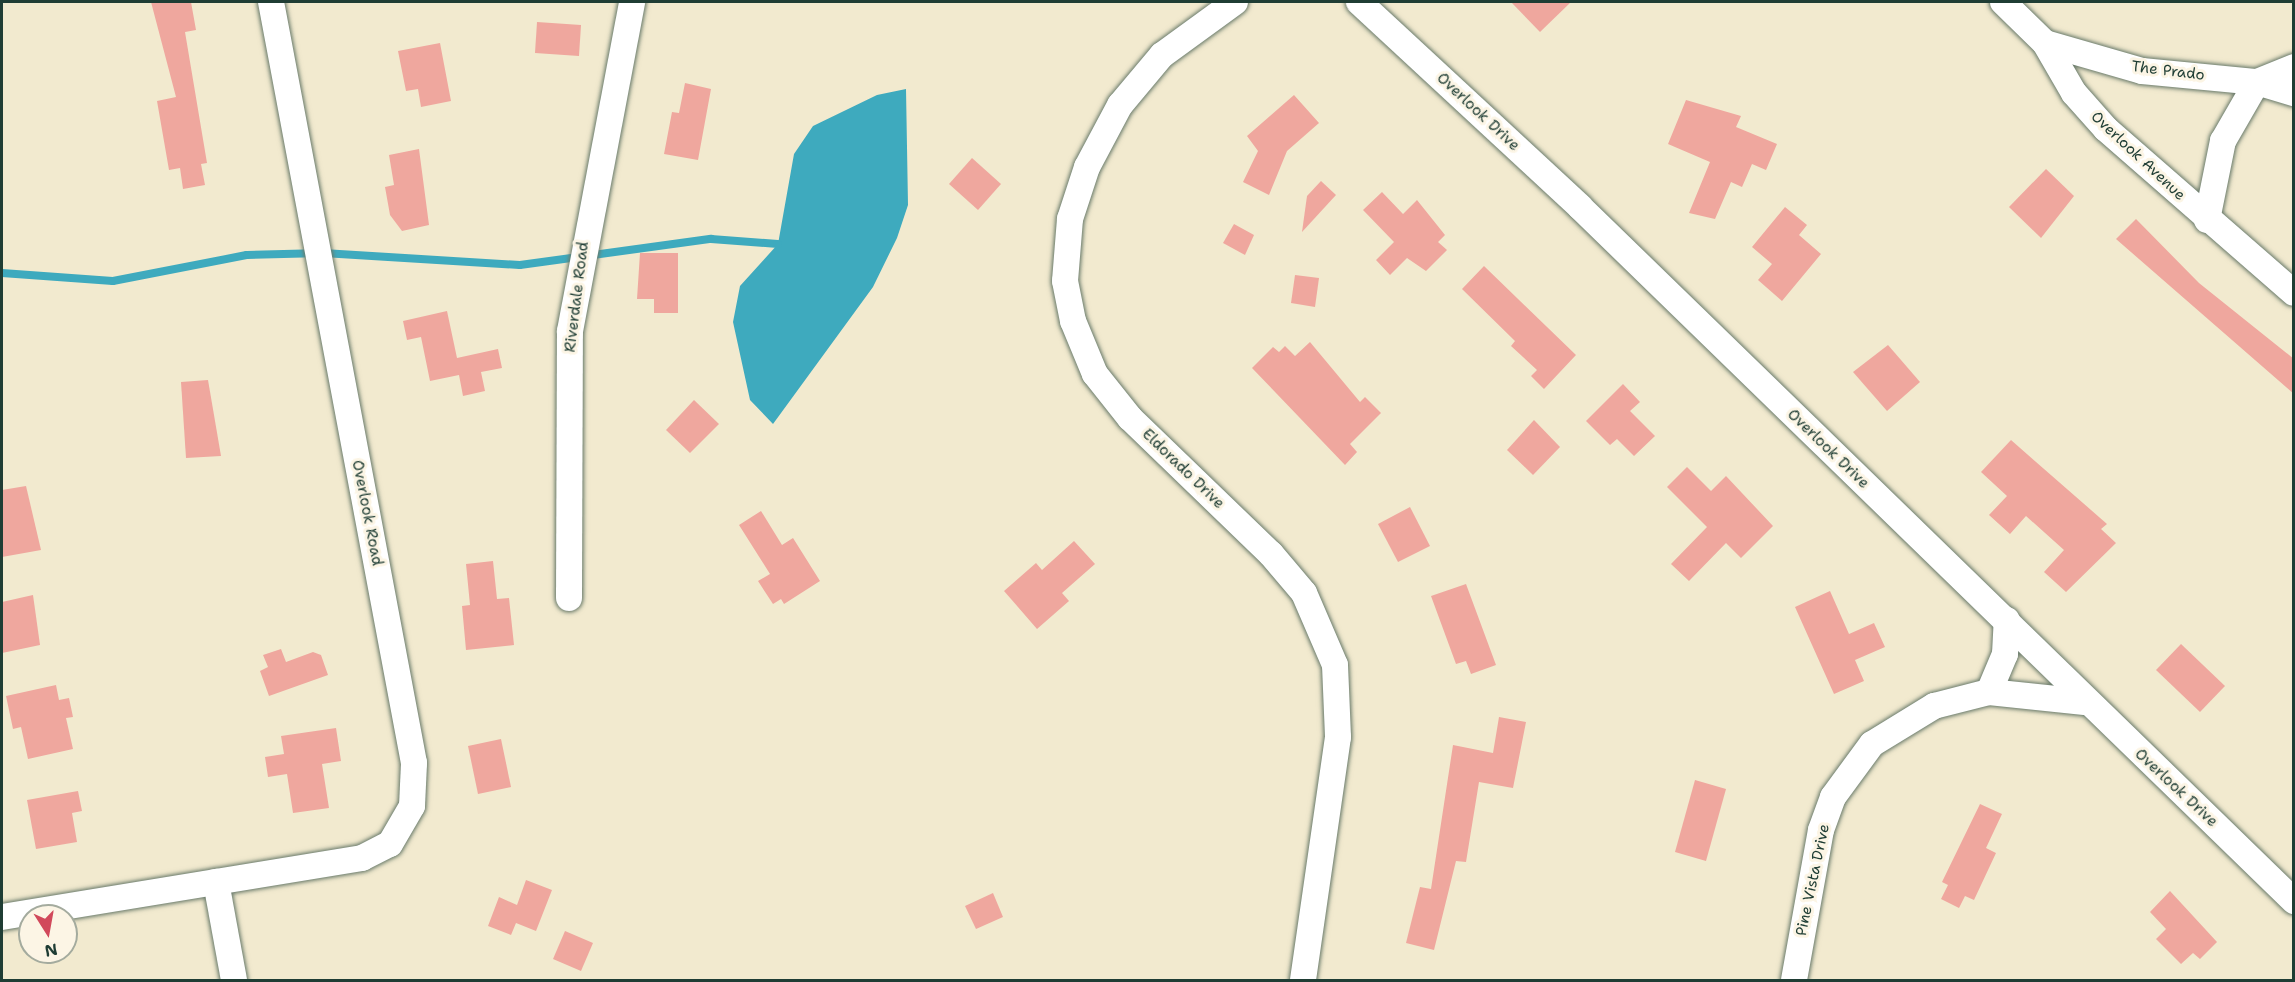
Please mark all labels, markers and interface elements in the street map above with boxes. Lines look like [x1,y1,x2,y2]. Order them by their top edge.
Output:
street label: The Prado [2130,58,2206,84]
street label: Overlook Drive [1433,69,1523,155]
street label: Overlook Avenue [2087,108,2189,204]
street label: Riverdale Road [561,241,593,353]
street label: Overlook Drive [1783,406,1873,492]
street label: Eldorado Drive [1138,425,1228,513]
street label: Overlook Road [348,459,386,567]
street label: Overlook Drive [2131,745,2221,831]
street label: Pine Vista Drive [1792,822,1834,938]
north arrow [18,904,78,964]
text: N [43,939,59,962]

